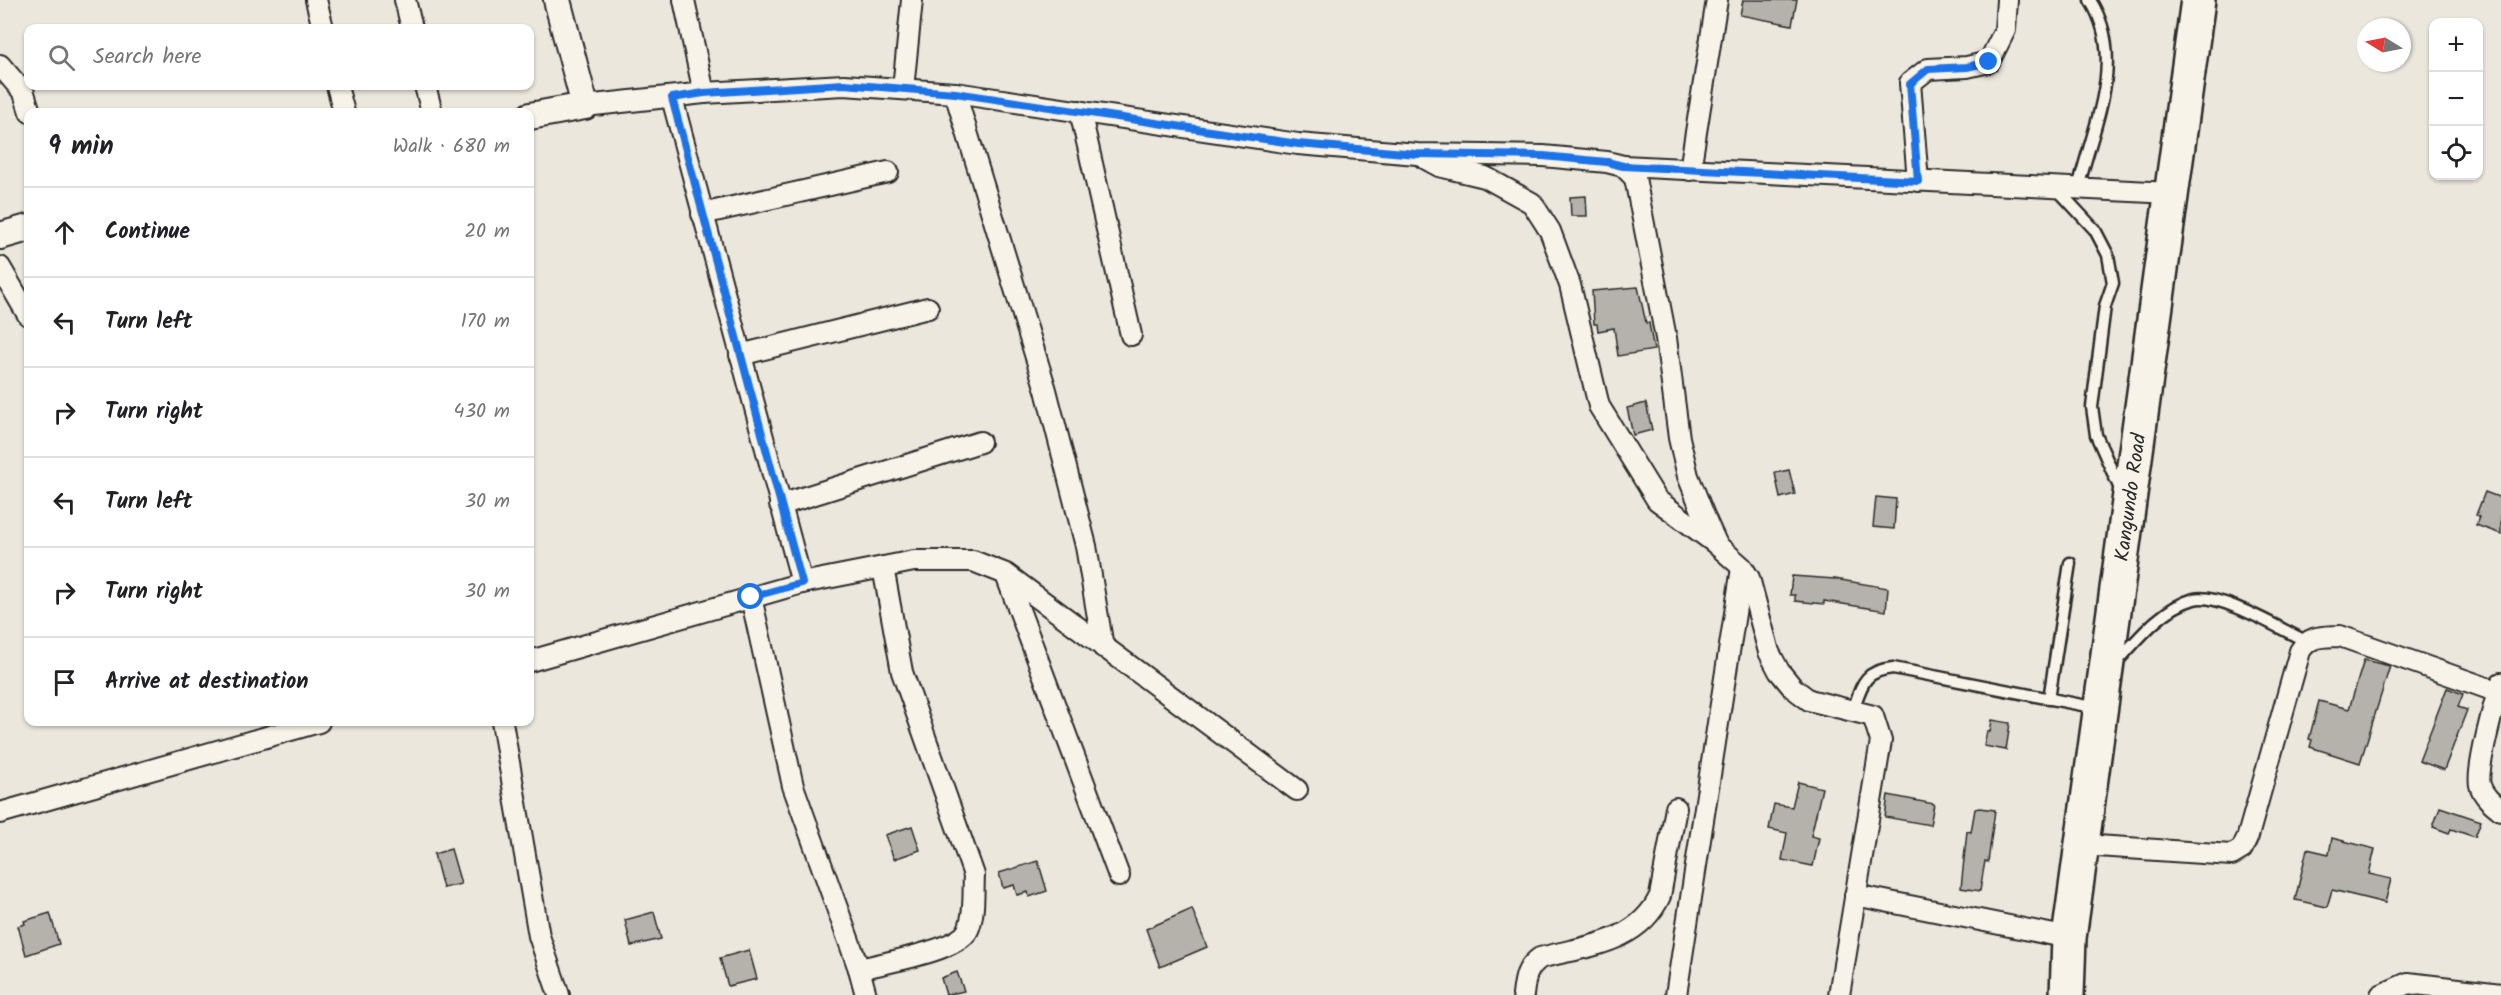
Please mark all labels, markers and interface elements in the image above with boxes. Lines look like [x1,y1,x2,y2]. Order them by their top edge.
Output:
north arrow [2357,18,2411,72]
map controls [2429,18,2483,180]
button: + [2429,18,2483,72]
search box [24,24,534,90]
text: Search here [93,40,201,75]
icon: search [45,41,78,74]
route end [1975,48,2001,74]
button: − [2429,72,2483,126]
text: 9 min [48,126,114,168]
button: locate [2429,126,2483,180]
text: Walk · 680 m [393,131,510,163]
text: Continue [105,215,190,250]
icon: ahead [48,216,81,249]
text: 20 m [464,216,510,248]
text: Turn left [105,305,192,340]
icon: left [48,306,81,339]
text: 170 m [461,306,510,338]
text: Turn right [105,395,203,430]
icon: right [48,396,81,429]
text: 430 m [454,396,510,428]
street label: Kangundo Road [2107,430,2156,563]
text: Turn left [105,485,192,520]
icon: left [48,486,81,519]
text: 30 m [465,486,510,518]
text: Turn right [105,575,203,610]
icon: right [48,576,81,609]
text: 30 m [465,576,510,608]
route start [737,583,763,609]
text: Arrive at destination [105,665,308,700]
icon: arrive [48,666,81,699]

